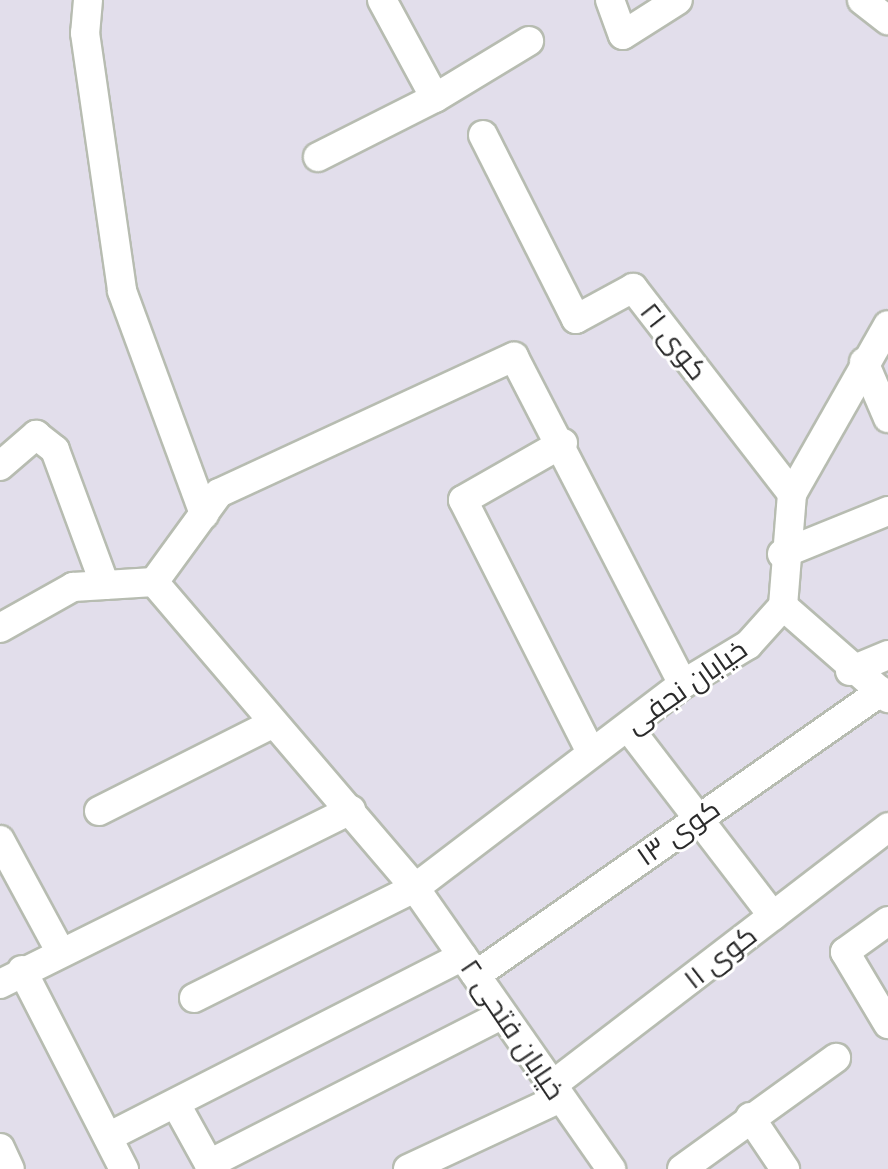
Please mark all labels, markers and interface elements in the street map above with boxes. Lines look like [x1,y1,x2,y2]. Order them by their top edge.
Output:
street label: کوی ۲۱ [633,295,715,387]
street label: خیابان نجفی [619,632,753,740]
street label: کوی ۱۳ [630,791,726,873]
street label: کوی ۱۱ [677,918,763,996]
street label: خیابان فتحی ۲ [454,952,572,1106]

